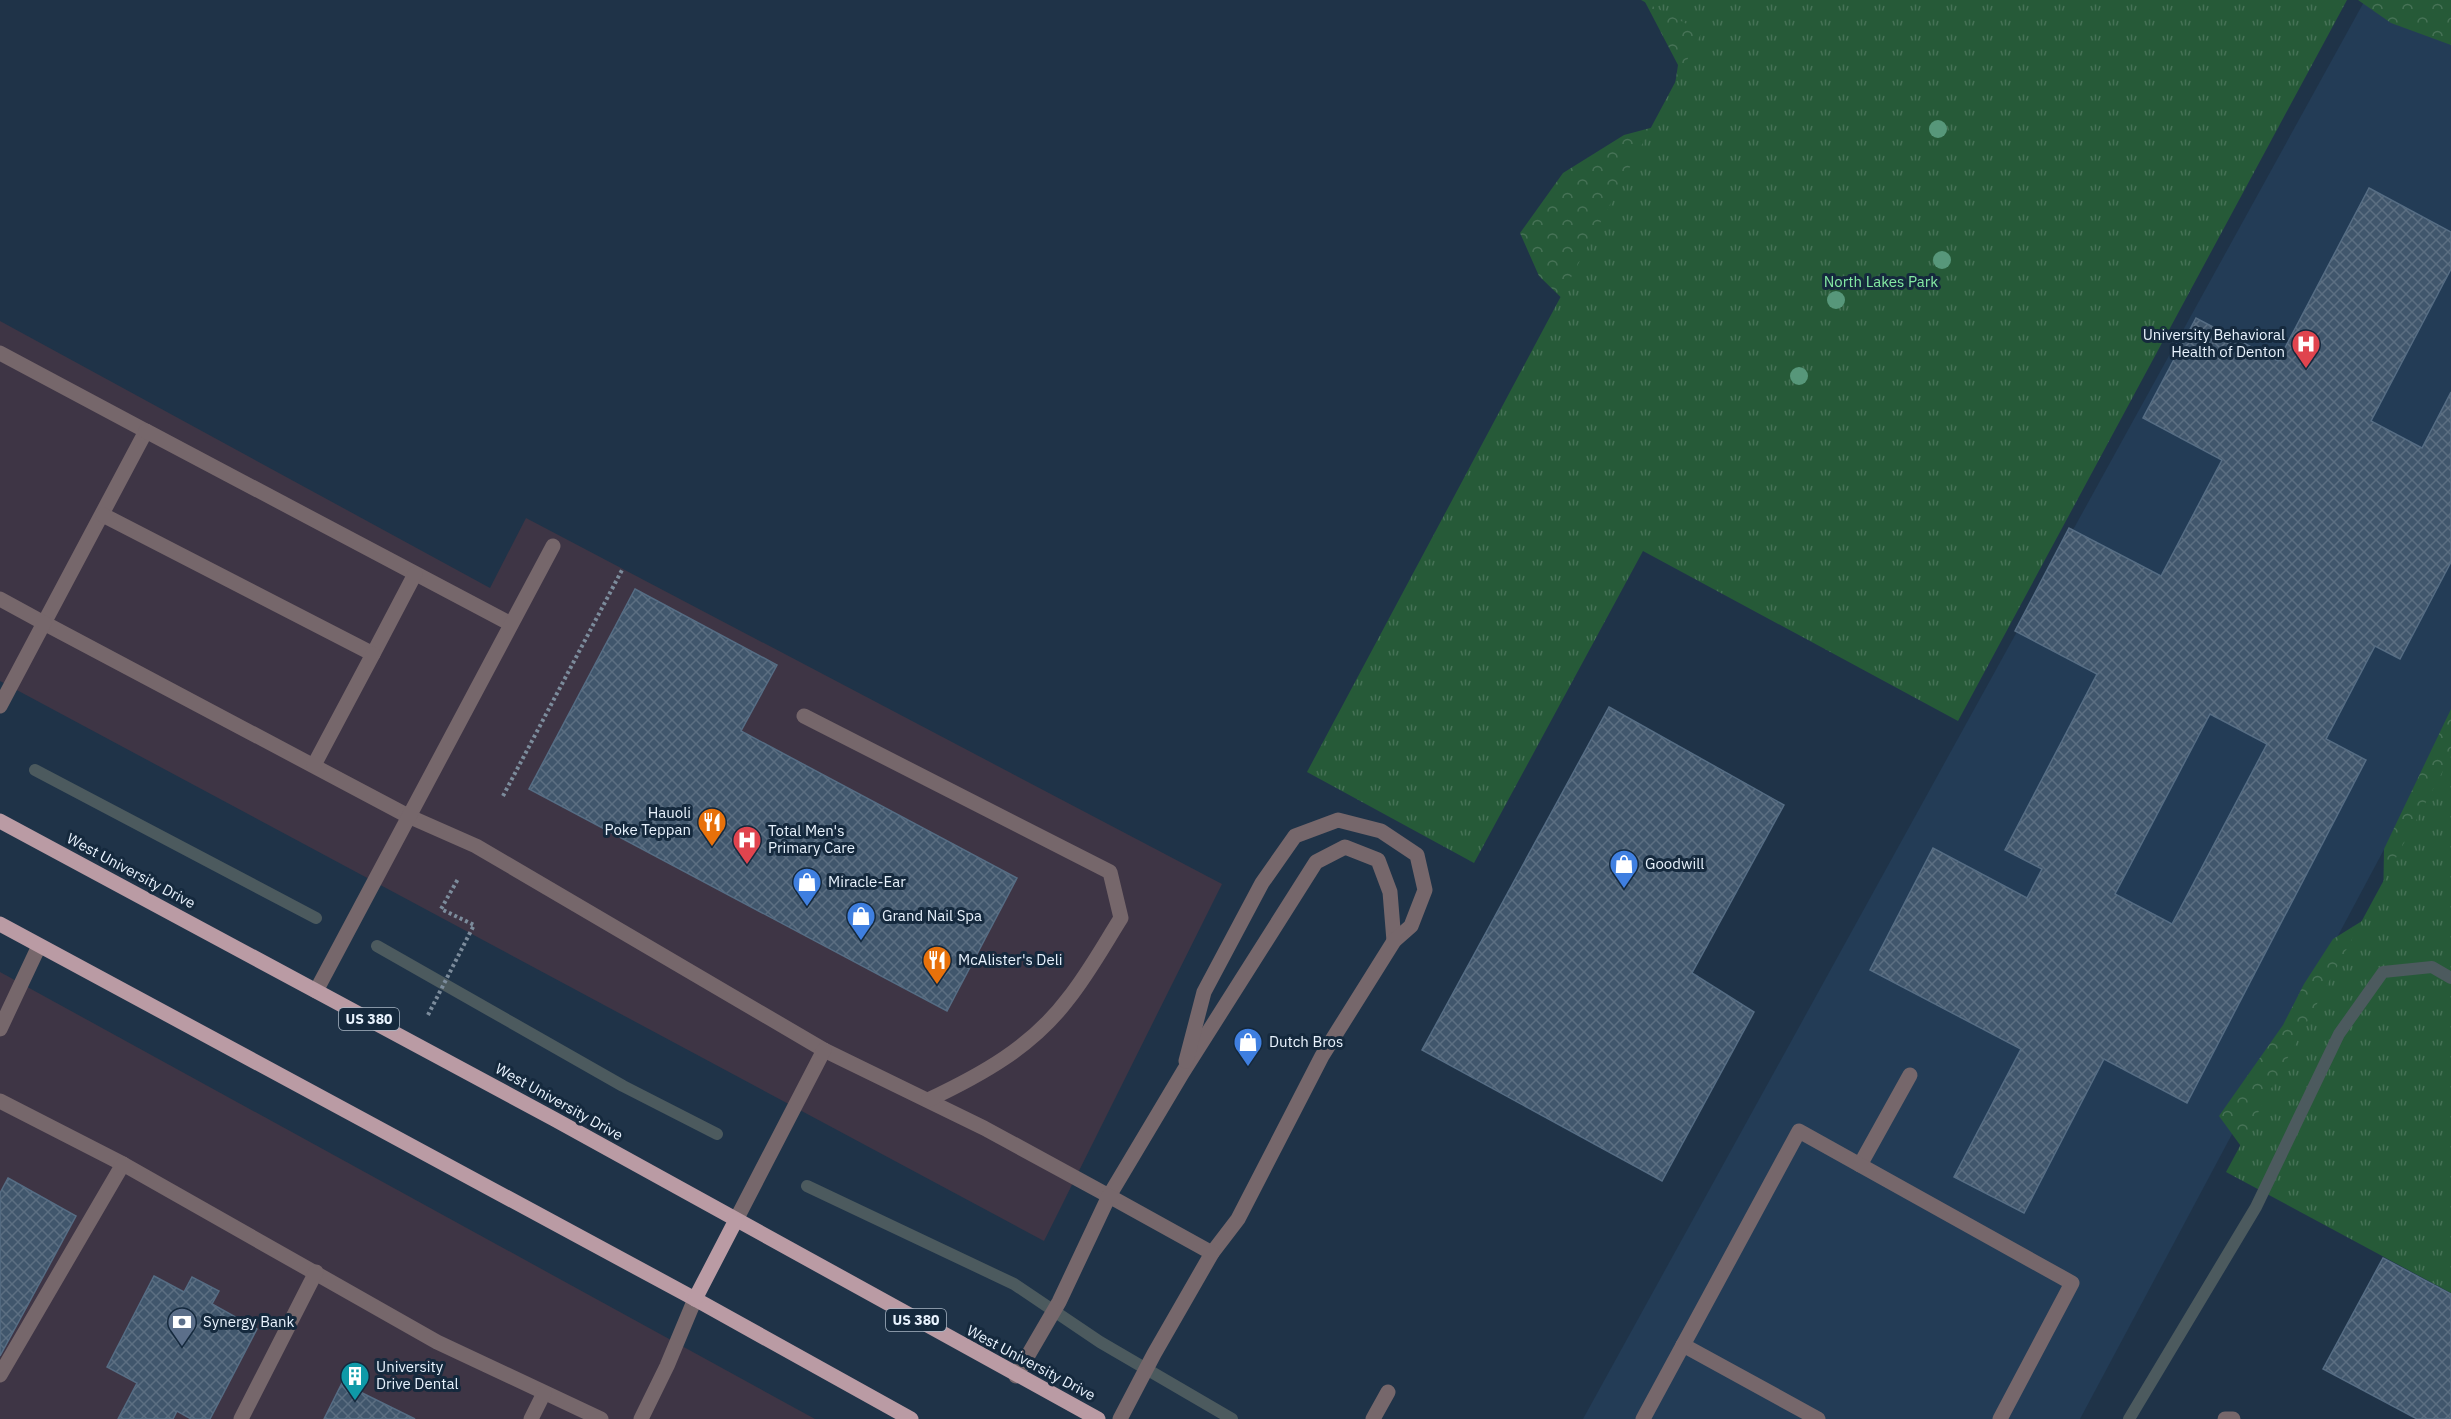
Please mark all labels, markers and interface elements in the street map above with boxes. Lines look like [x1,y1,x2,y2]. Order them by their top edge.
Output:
park label: North Lakes Park [1824,272,1938,291]
place label: University Behavioral Health of Denton [2143,325,2285,361]
hospital icon: University Behavioral Health of Denton [2290,328,2322,370]
place label: Hauoli Poke Teppan [605,803,691,839]
restaurant icon: Hauoli Poke Teppan [696,806,728,848]
place label: Total Men's Primary Care [768,821,855,857]
hospital icon: Total Men's Primary Care [731,824,763,866]
street label: West University Drive [64,829,199,913]
shop icon: Goodwill [1608,848,1640,890]
place label: Goodwill [1645,854,1704,873]
shop icon: Miracle-Ear [791,866,823,908]
place label: Miracle-Ear [828,872,906,891]
shop icon: Grand Nail Spa [845,900,877,942]
place label: Grand Nail Spa [882,906,982,925]
restaurant icon: McAlister's Deli [921,944,953,986]
place label: McAlister's Deli [958,950,1063,969]
road number: US 380 [339,1008,399,1030]
shop icon: Dutch Bros [1232,1026,1264,1068]
place label: Dutch Bros [1269,1032,1343,1051]
street label: West University Drive [492,1059,626,1145]
bank icon: Synergy Bank [166,1306,198,1348]
road number: US 380 [886,1309,946,1331]
place label: Synergy Bank [203,1312,294,1331]
street label: West University Drive [964,1321,1099,1405]
place label: University Drive Dental [376,1357,459,1393]
building icon: University Drive Dental [339,1360,371,1402]

